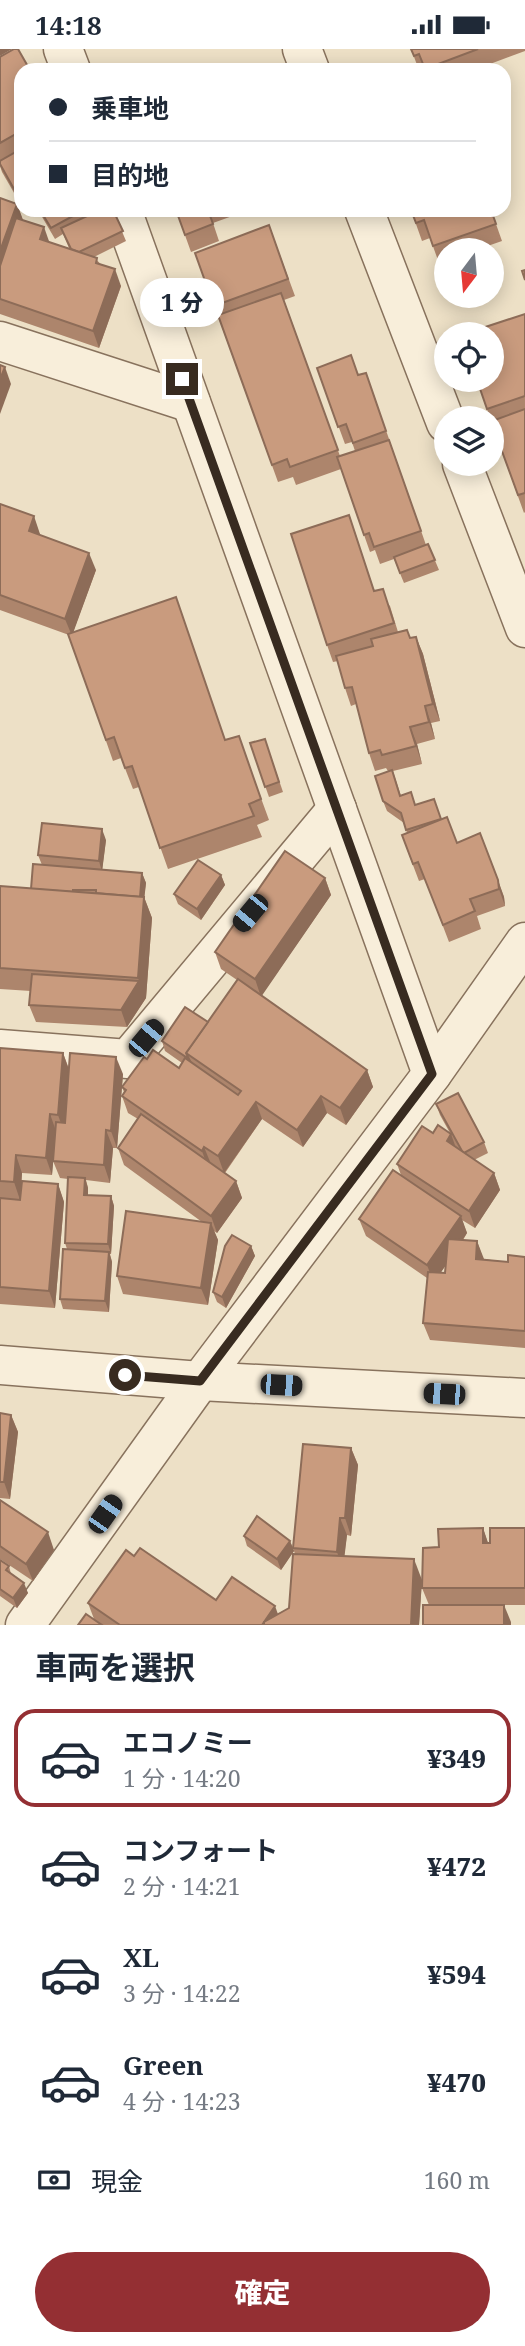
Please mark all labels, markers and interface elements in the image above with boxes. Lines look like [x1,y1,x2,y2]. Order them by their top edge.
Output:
text: 14:18 [35,7,102,43]
text: 乗車地 [91,90,169,126]
text: 目的地 [91,157,169,193]
north arrow [434,238,504,308]
map controls [434,238,504,476]
callout: 1 分 [140,278,224,327]
text: 1 分 [161,286,203,318]
button: locate [434,322,504,392]
route end [166,363,198,395]
button: layers [434,406,504,476]
car [229,890,272,936]
car [125,1015,168,1061]
route start [109,1359,141,1391]
car [260,1373,303,1397]
car [423,1382,466,1406]
car [85,1491,126,1537]
text: 車両を選択 [35,1645,195,1688]
text: エコノミー [123,1724,253,1760]
icon: car [39,1727,102,1790]
text: ¥349 [427,1740,486,1776]
text: 1 分 · 14:20 [123,1762,241,1794]
text: コンフォート [123,1832,278,1868]
icon: car [39,1835,102,1898]
text: ¥472 [427,1848,486,1884]
text: 2 分 · 14:21 [123,1870,241,1902]
text: XL [123,1939,159,1975]
icon: car [39,1943,102,2006]
text: ¥594 [427,1956,486,1992]
text: 3 分 · 14:22 [123,1977,241,2009]
text: Green [123,2047,204,2083]
icon: car [39,2051,102,2114]
text: ¥470 [427,2064,486,2100]
text: 4 分 · 14:23 [123,2085,241,2117]
icon: cash [35,2161,73,2199]
text: 現金 [91,2163,143,2199]
text: 160 m [424,2164,490,2196]
button: 確定 [35,2252,490,2332]

